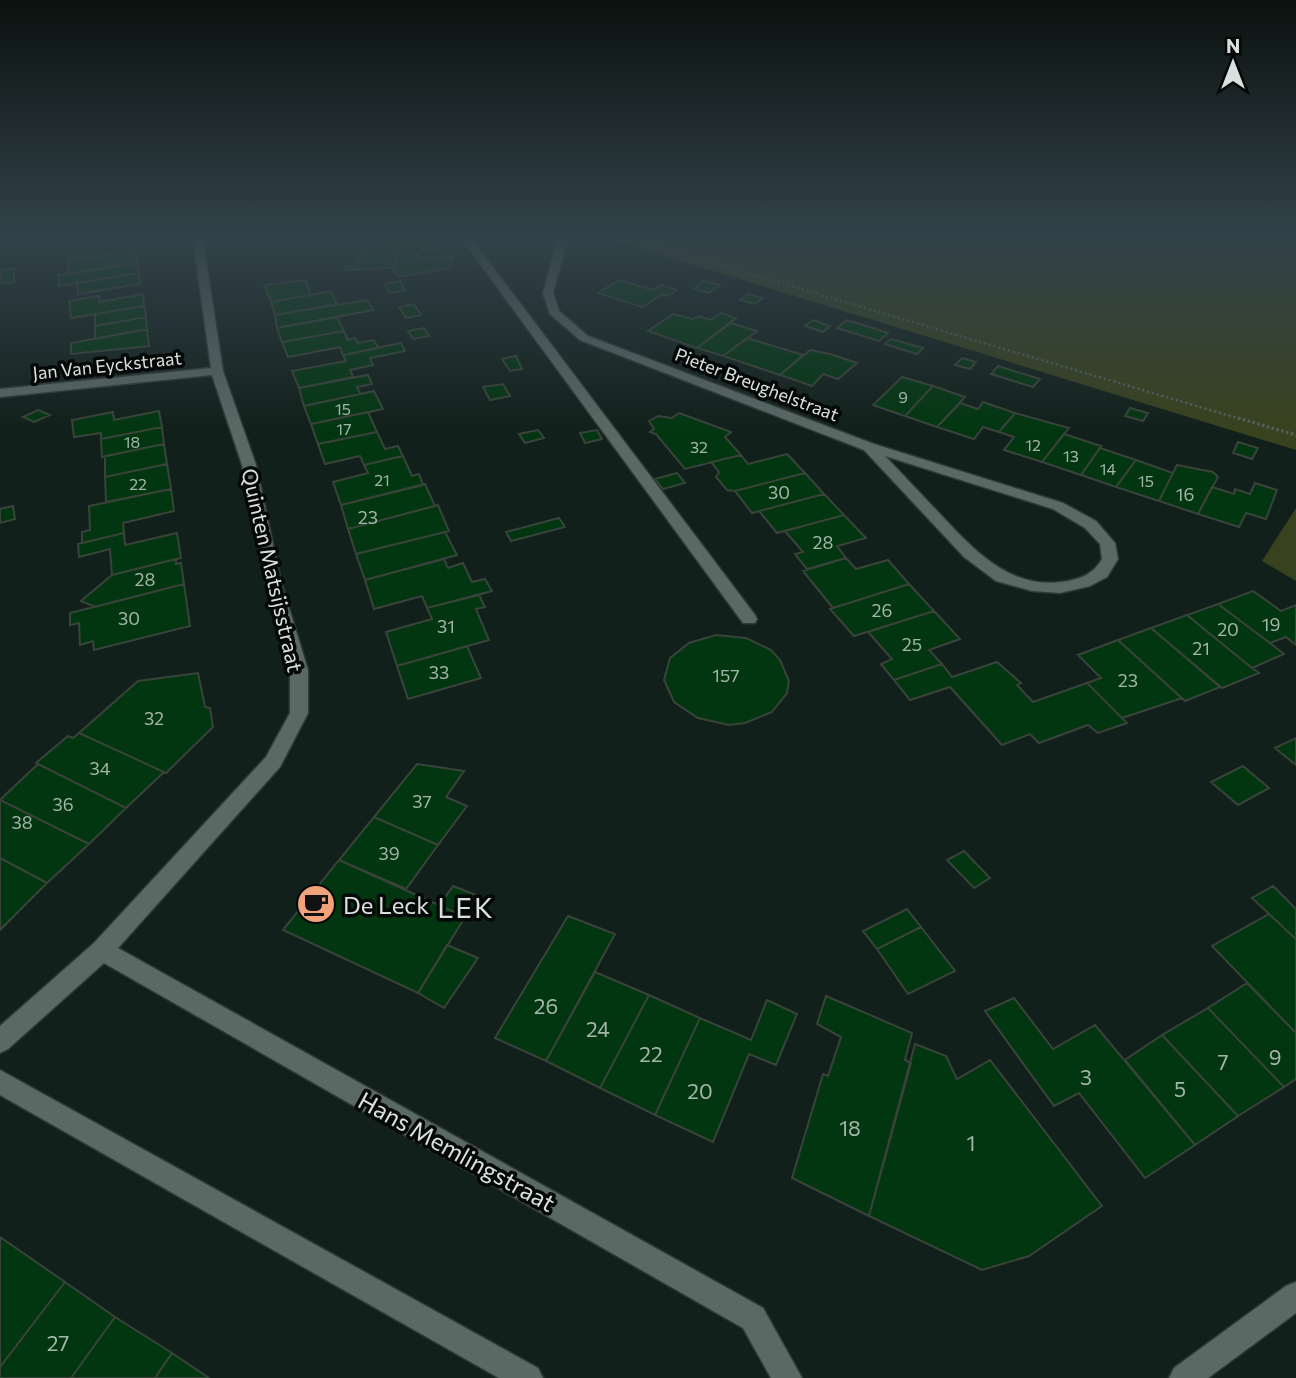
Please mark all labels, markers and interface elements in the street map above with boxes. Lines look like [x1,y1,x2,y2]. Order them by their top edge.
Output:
north arrow [1198,28,1268,98]
text: N [1226,34,1240,57]
street label: Pieter Breughelstraat [672,343,842,425]
street label: Jan Van Eyckstraat [31,346,183,384]
house number: 9 [898,387,908,406]
house number: 15 [335,399,351,418]
house number: 17 [336,419,352,438]
house number: 18 [124,432,140,451]
house number: 12 [1025,435,1041,454]
house number: 32 [690,437,708,456]
house number: 13 [1063,446,1079,465]
house number: 14 [1100,459,1117,478]
street label: Quinten Matsijsstraat [237,466,309,674]
house number: 21 [374,470,390,489]
house number: 15 [1138,471,1154,490]
house number: 22 [129,474,147,493]
house number: 30 [768,481,790,503]
house number: 16 [1176,483,1194,505]
house number: 23 [358,506,378,528]
house number: 28 [813,531,834,553]
house number: 28 [135,568,156,590]
house number: 26 [872,599,892,621]
house number: 30 [118,607,140,629]
house number: 19 [1262,613,1280,635]
house number: 31 [437,615,455,637]
house number: 20 [1217,618,1239,640]
house number: 25 [902,633,922,655]
house number: 21 [1192,637,1210,659]
house number: 33 [429,661,449,683]
house number: 157 [712,664,740,686]
house number: 23 [1118,669,1138,691]
house number: 32 [144,707,164,729]
house number: 34 [89,757,111,779]
house number: 37 [412,790,432,812]
house number: 36 [52,793,74,815]
house number: 38 [11,811,33,833]
house number: 39 [378,842,400,864]
cafe icon: De Leck [295,883,337,925]
place label: De Leck [343,890,429,919]
district label: LEK [437,890,495,924]
house number: 26 [534,993,558,1018]
house number: 24 [586,1016,610,1041]
house number: 22 [639,1041,663,1066]
house number: 9 [1269,1044,1281,1069]
house number: 7 [1217,1049,1229,1074]
house number: 3 [1080,1064,1092,1089]
house number: 5 [1174,1076,1186,1101]
house number: 20 [687,1078,713,1103]
street label: Hans Memlingstraat [354,1085,561,1217]
house number: 18 [839,1115,861,1140]
house number: 1 [967,1130,975,1155]
house number: 27 [47,1330,69,1355]

